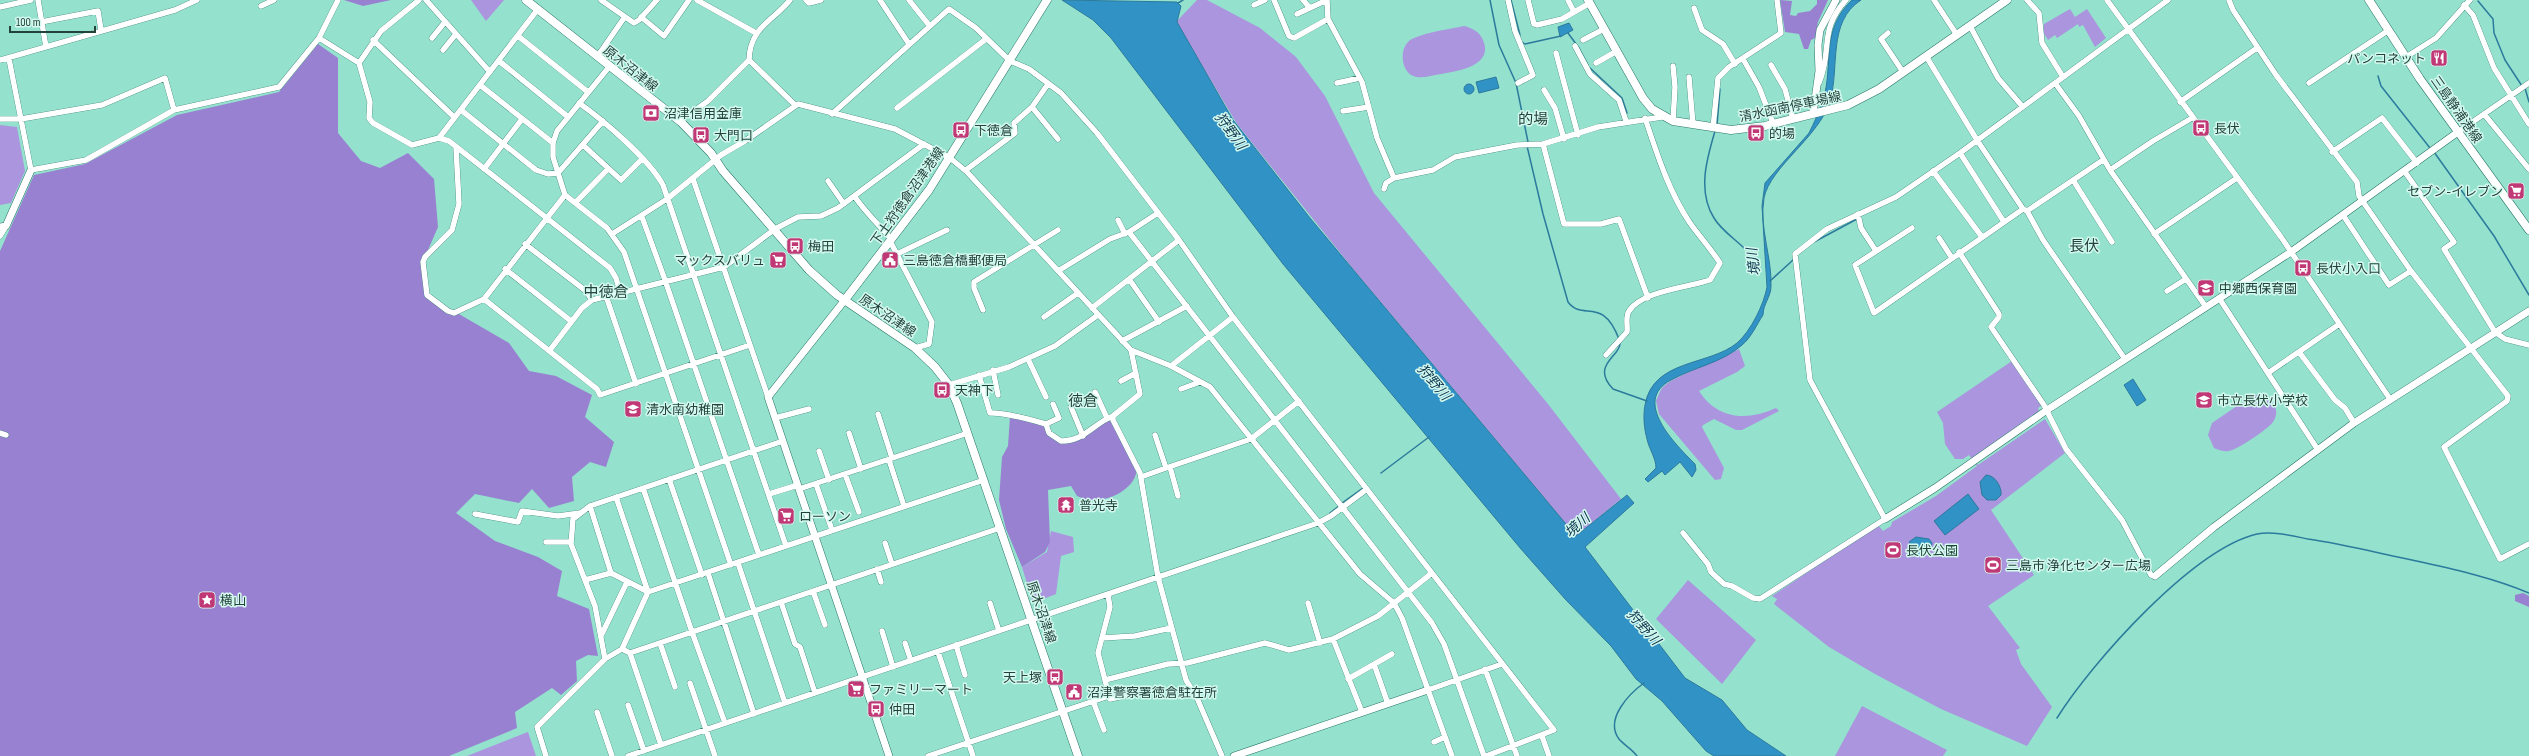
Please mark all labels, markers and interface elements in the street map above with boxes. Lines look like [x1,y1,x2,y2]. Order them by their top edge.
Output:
scale bar [10,8,95,34]
text: 100 m [16,15,41,30]
street label: 原木沼津線 [600,42,661,95]
restaurant icon: パンコネット [2429,48,2449,68]
place label: パンコネット [2347,51,2426,67]
street label: 三島静浦港線 [2427,73,2485,146]
street label: 清水函南停車場線 [1738,88,1843,126]
bank icon: 沼津信用金庫 [641,103,661,123]
place label: 沼津信用金庫 [664,106,742,122]
water label: 狩野川 [1211,109,1251,155]
district label: 的場 [1518,110,1548,129]
bus stop icon: 長伏 [2191,118,2211,138]
bus stop icon: 下徳倉 [951,120,971,140]
place label: 長伏 [2214,121,2240,137]
place label: 下徳倉 [974,123,1013,139]
bus stop icon: 的場 [1746,123,1766,143]
bus stop icon: 大門口 [691,125,711,145]
place label: 的場 [1769,126,1795,142]
place label: 大門口 [714,128,753,144]
street label: 下土狩徳倉沼津港線 [868,144,948,249]
supermarket icon: セブン-イレブン [2506,181,2526,201]
place label: セブン-イレブン [2407,184,2503,200]
bus stop icon: 梅田 [785,236,805,256]
district label: 長伏 [2069,237,2099,256]
place label: 梅田 [808,239,834,255]
water label: 境川 [1743,245,1764,277]
supermarket icon: マックスバリュ [768,250,788,270]
public building icon: 三島徳倉橋郵便局 [880,250,900,270]
place label: マックスバリュ [674,253,765,269]
place label: 三島徳倉橋郵便局 [903,253,1007,269]
bus stop icon: 長伏小入口 [2293,258,2313,278]
place label: 長伏小入口 [2316,261,2381,277]
school or university icon: 中郷西保育園 [2196,278,2216,298]
place label: 中郷西保育園 [2219,281,2297,297]
district label: 中徳倉 [583,283,629,302]
street label: 原木沼津線 [856,291,919,341]
water label: 狩野川 [1414,361,1455,405]
bus stop icon: 天神下 [932,380,952,400]
place label: 天神下 [955,383,994,399]
school or university icon: 市立長伏小学校 [2194,390,2214,410]
district label: 徳倉 [1068,392,1098,411]
place label: 市立長伏小学校 [2217,393,2308,409]
school or university icon: 清水南幼稚園 [623,399,643,419]
place label: 清水南幼稚園 [646,402,724,418]
temple icon: 普光寺 [1056,495,1076,515]
place label: 普光寺 [1079,498,1118,514]
supermarket icon: ローソン [776,506,796,526]
water label: 境川 [1561,508,1595,541]
place label: ローソン [799,509,851,525]
sports icon: 長伏公園 [1883,540,1903,560]
place label: 長伏公園 [1906,543,1958,559]
sports icon: 三島市 浄化センター広場 [1983,555,2003,575]
place label: 三島市 浄化センター広場 [2006,558,2151,574]
street label: 原木沼津線 [1023,579,1059,646]
place icon: 横山 [197,590,217,610]
place label: 横山 [220,593,246,609]
water label: 狩野川 [1623,606,1665,650]
bus stop icon: 天上塚 [1045,667,1065,687]
place label: 天上塚 [1003,670,1042,686]
supermarket icon: ファミリーマート [846,679,866,699]
place label: ファミリーマート [869,682,973,698]
public building icon: 沼津警察署徳倉駐在所 [1064,682,1084,702]
place label: 沼津警察署徳倉駐在所 [1087,685,1217,701]
bus stop icon: 仲田 [866,699,886,719]
place label: 仲田 [889,702,915,718]

